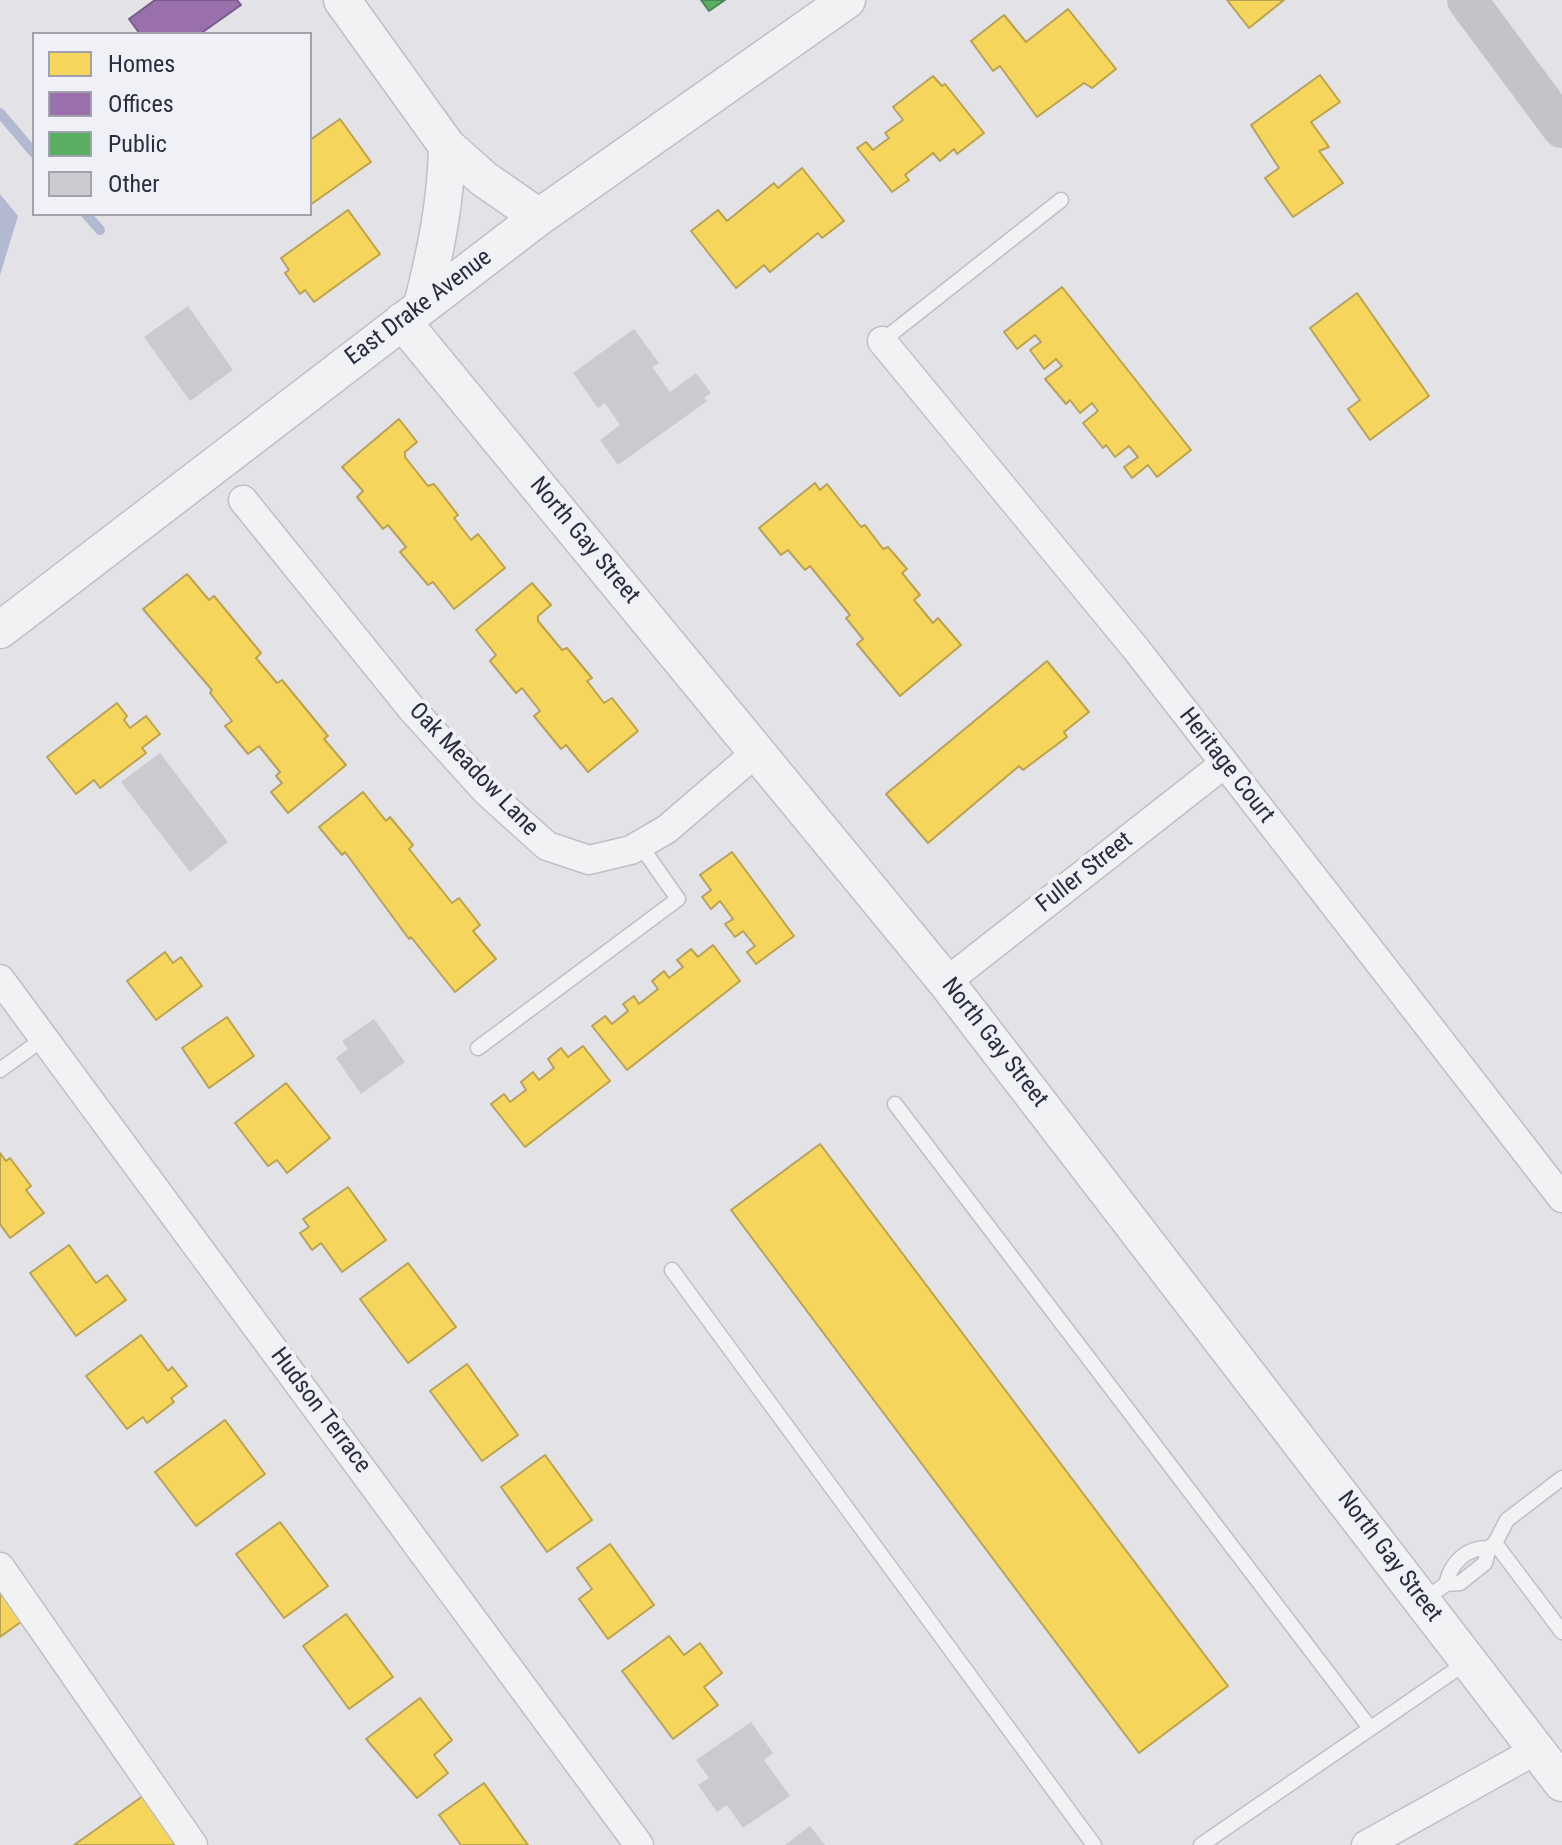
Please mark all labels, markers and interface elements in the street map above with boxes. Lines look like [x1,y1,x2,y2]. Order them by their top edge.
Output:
legend [32,32,312,216]
text: Homes [108,50,175,78]
text: Offices [108,90,174,118]
text: Public [108,130,167,158]
text: Other [108,170,160,198]
street label: East Drake Avenue [340,244,498,372]
street label: North Gay Street [523,472,645,610]
street label: Oak Meadow Lane [402,697,544,843]
street label: Heritage Court [1172,703,1280,829]
street label: Fuller Street [1031,826,1139,920]
street label: North Gay Street [935,973,1053,1113]
street label: Hudson Terrace [264,1343,376,1479]
street label: North Gay Street [1330,1486,1448,1628]

